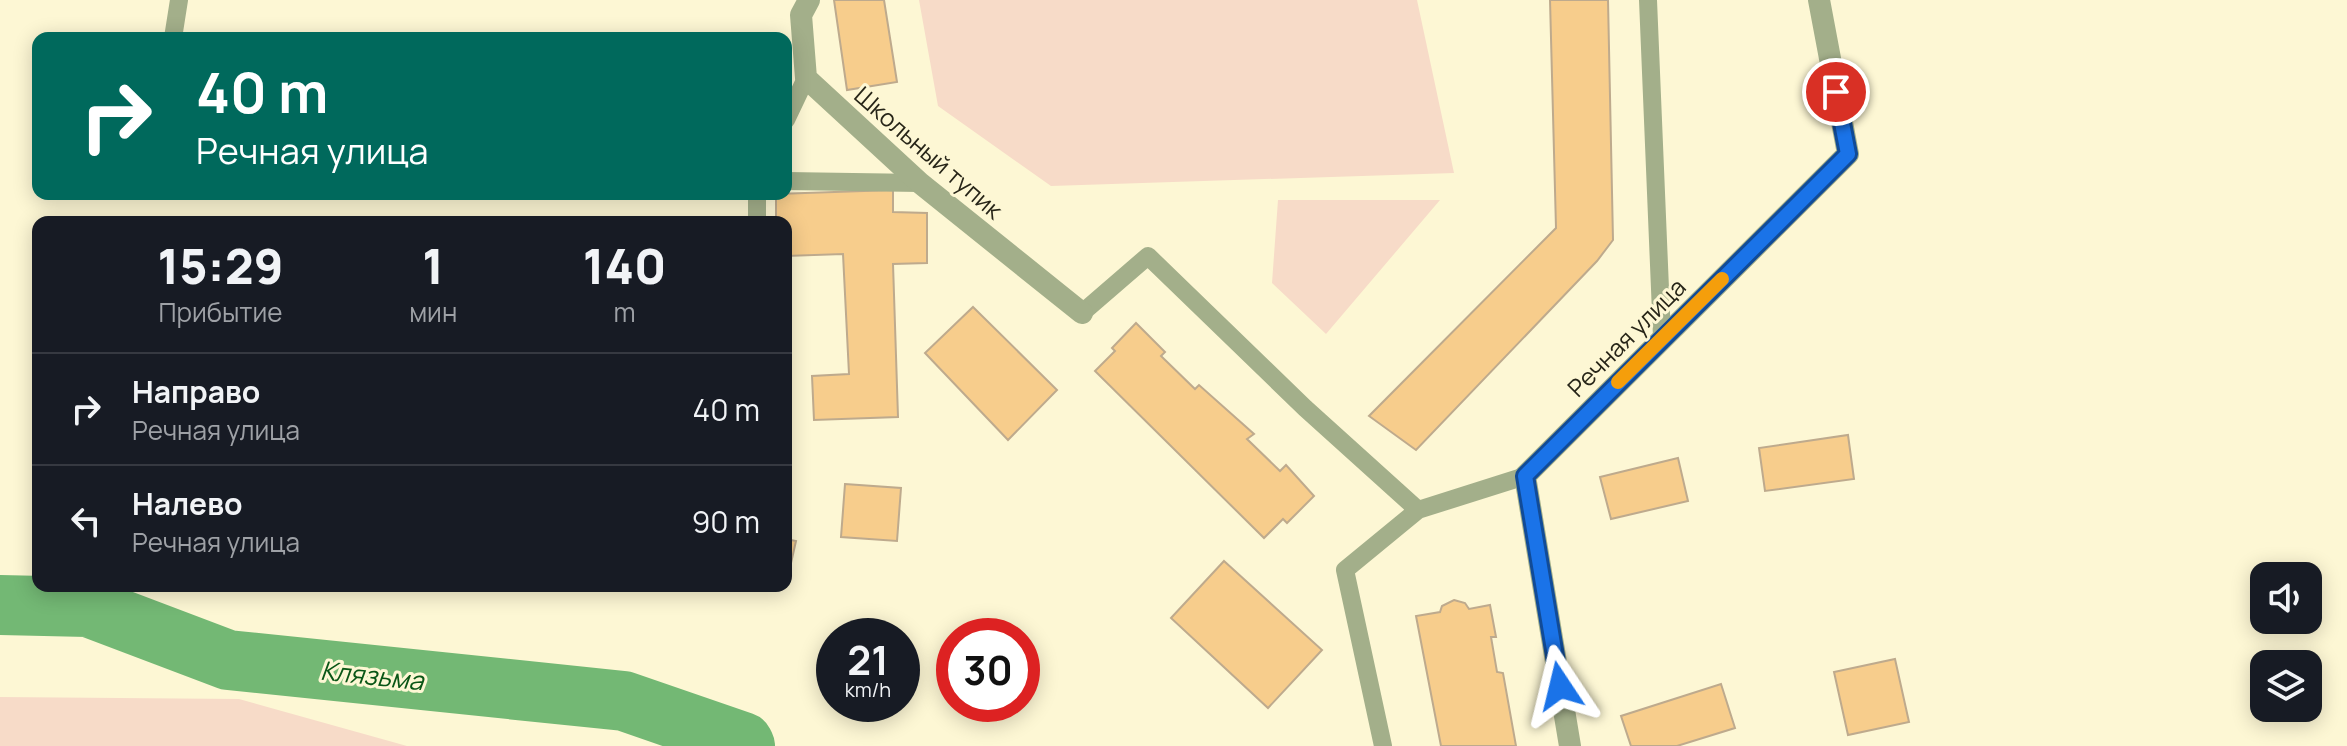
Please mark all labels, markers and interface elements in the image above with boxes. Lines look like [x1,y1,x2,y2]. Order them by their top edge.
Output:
text: 40 m [196,53,328,130]
pin [1802,58,1870,126]
icon: right [64,64,168,168]
icon: arrive [1814,70,1858,114]
street label: Школьный тупик [848,78,1011,226]
text: Речная улица [196,126,428,175]
text: 15:29 [158,233,284,298]
text: 1 [422,233,444,298]
text: 140 [583,233,666,298]
street label: Речная улица [1560,271,1692,403]
text: Прибытие [159,294,283,330]
text: мин [409,294,457,330]
text: m [614,294,636,330]
text: Направо [132,371,260,412]
icon: right [64,387,108,431]
text: 40 m [693,389,760,430]
text: Речная улица [132,412,300,448]
text: Налево [132,483,242,524]
icon: left [64,499,108,543]
text: 90 m [692,501,760,542]
text: Речная улица [132,524,300,560]
map controls [2250,562,2322,722]
button: sound [2250,562,2322,634]
speed limit sign: 30 [936,618,1040,722]
text: 21 [847,632,889,687]
position arrow [1518,644,1602,728]
button: layers [2250,650,2322,722]
water label: Клязьма [319,652,427,698]
text: km/h [845,676,891,703]

